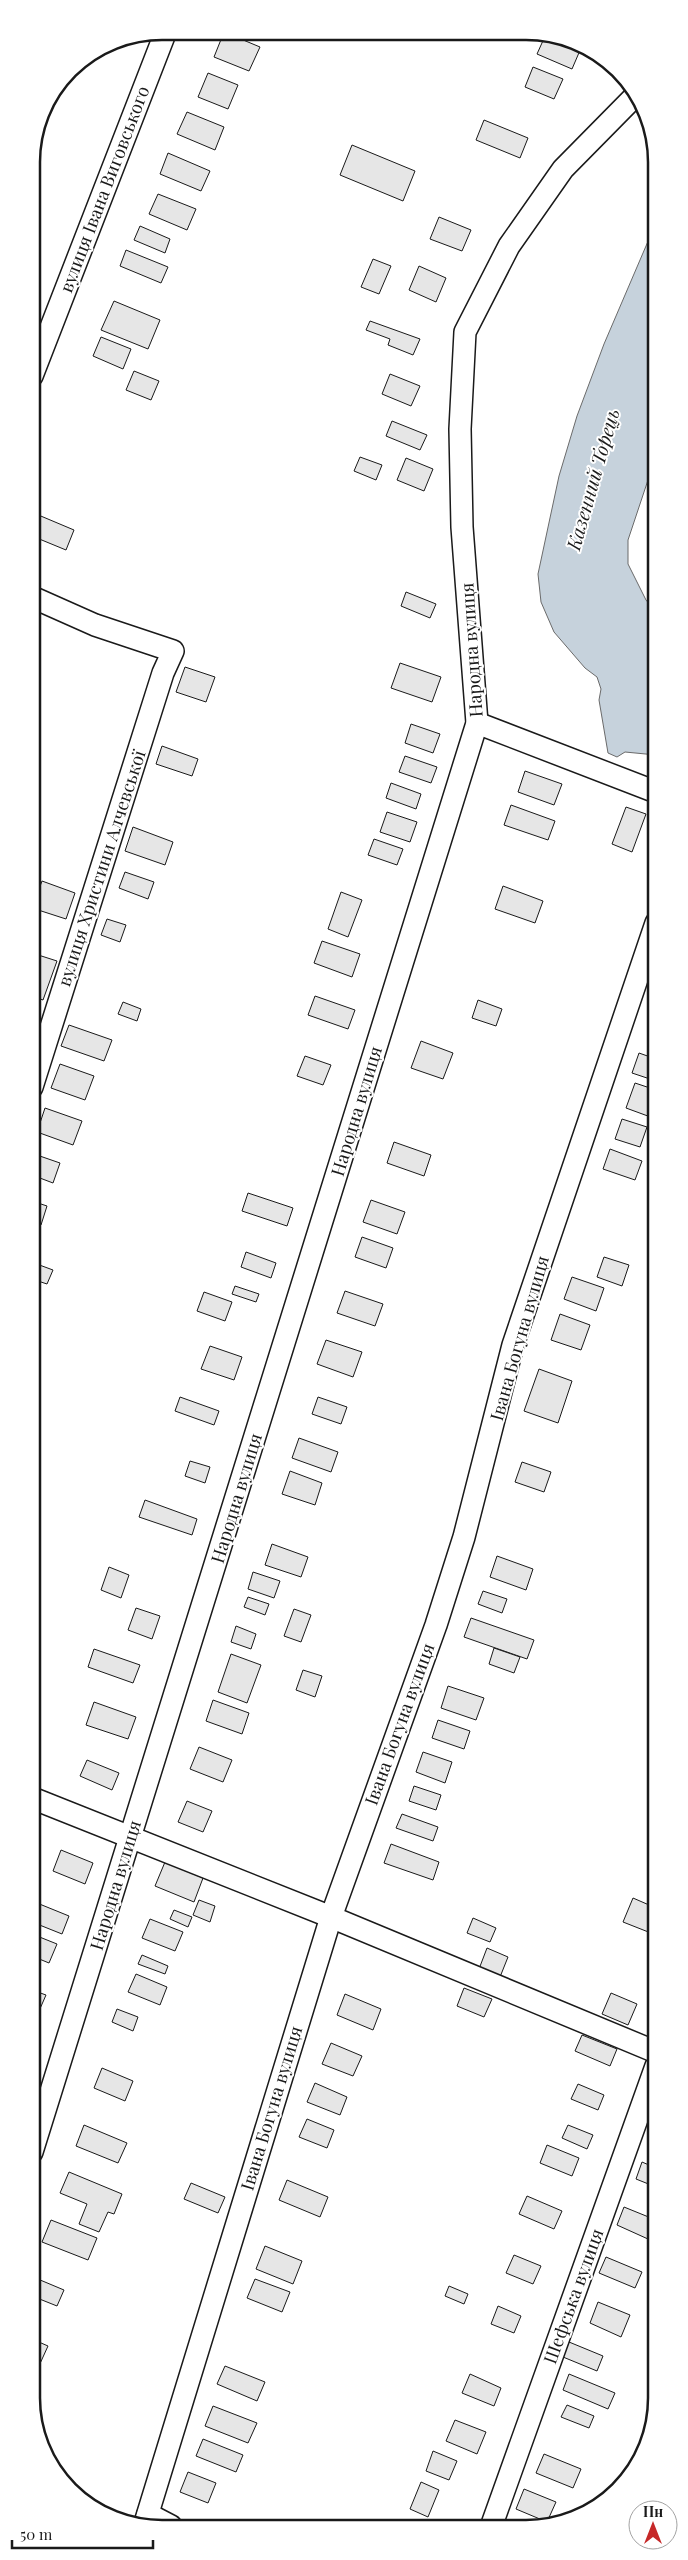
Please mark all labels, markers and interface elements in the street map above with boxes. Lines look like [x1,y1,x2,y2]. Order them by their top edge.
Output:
street label: вулиця Івана Виговського [53,82,155,296]
water label: Казенний Торець [559,405,625,554]
street label: Народна вулиця [454,582,488,718]
street label: вулиця Христини Алчевської [51,746,151,989]
street label: Народна вулиця [325,1043,387,1179]
street label: Івана Богуна вулиця [484,1252,554,1423]
street label: Народна вулиця [205,1430,267,1566]
street label: Івана Богуна вулиця [359,1639,440,1808]
street label: Народна вулиця [84,1817,146,1953]
street label: Івана Богуна вулиця [235,2023,308,2193]
street label: Шефська вулиця [537,2225,609,2367]
north arrow [628,2500,678,2550]
text: Пн [643,2502,663,2521]
scale bar [12,2518,154,2550]
text: 50 m [20,2524,53,2544]

